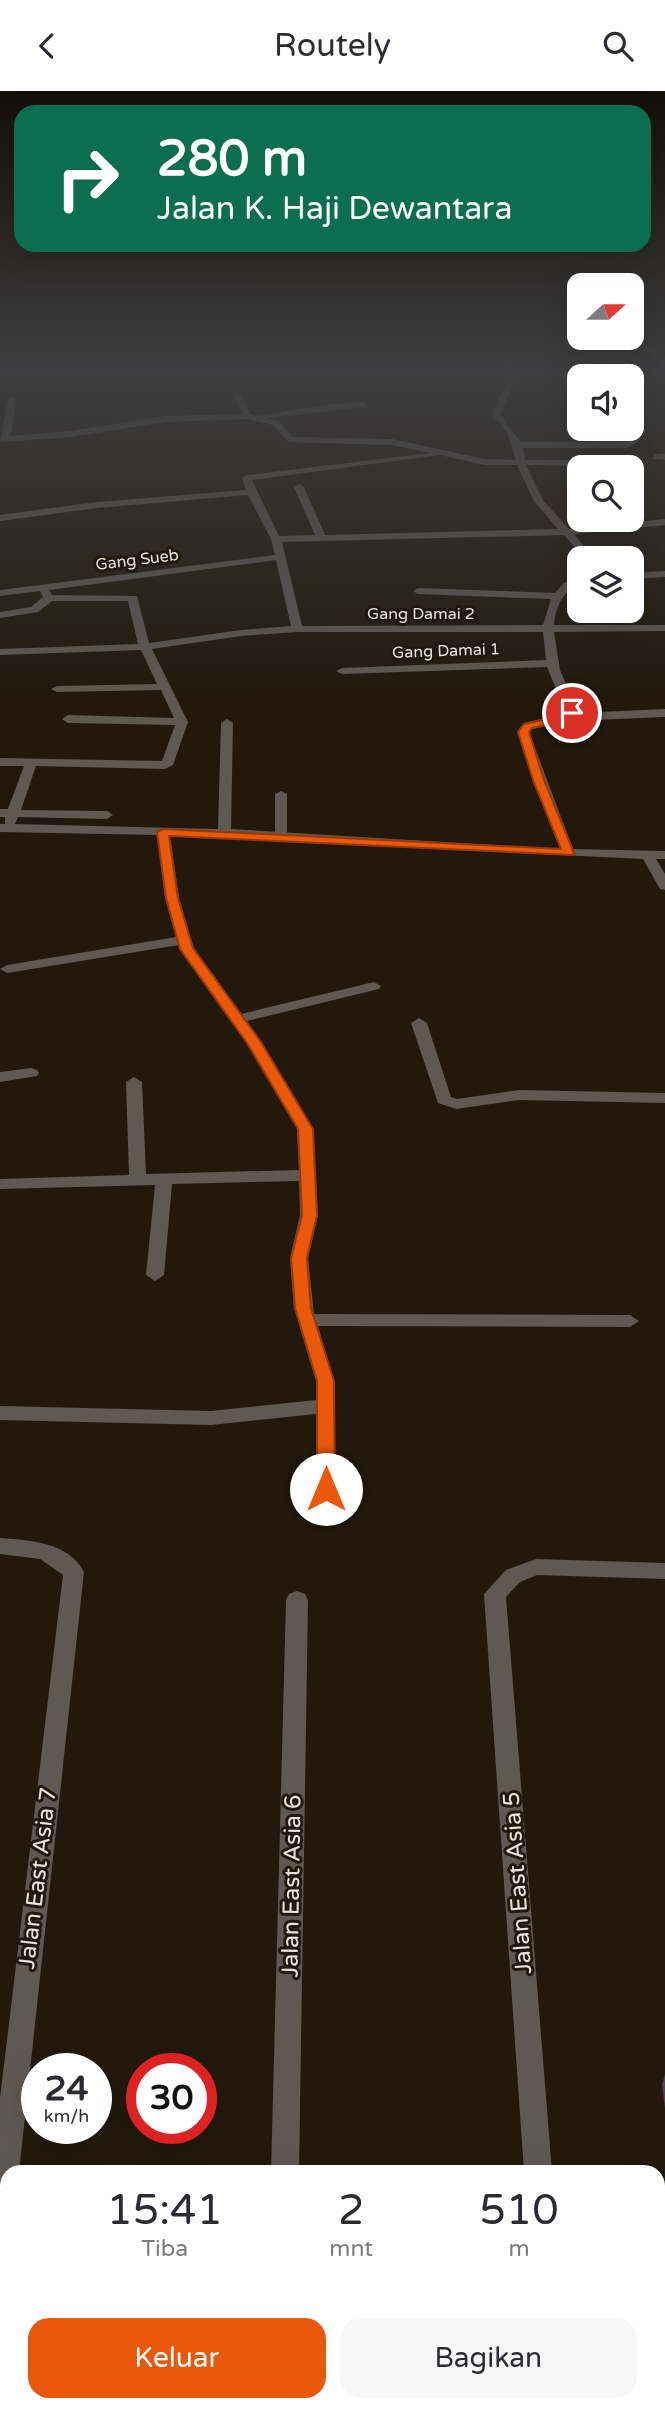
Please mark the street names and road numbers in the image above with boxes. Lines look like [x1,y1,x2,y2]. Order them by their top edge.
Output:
street label: Gang Sueb [94,545,180,575]
street label: Gang Damai 2 [367,604,475,624]
street label: Gang Damai 1 [392,639,500,663]
street label: Jalan East Asia 7 [13,1786,63,1971]
street label: Jalan East Asia 5 [498,1791,538,1975]
street label: Jalan East Asia 6 [276,1794,308,1978]

